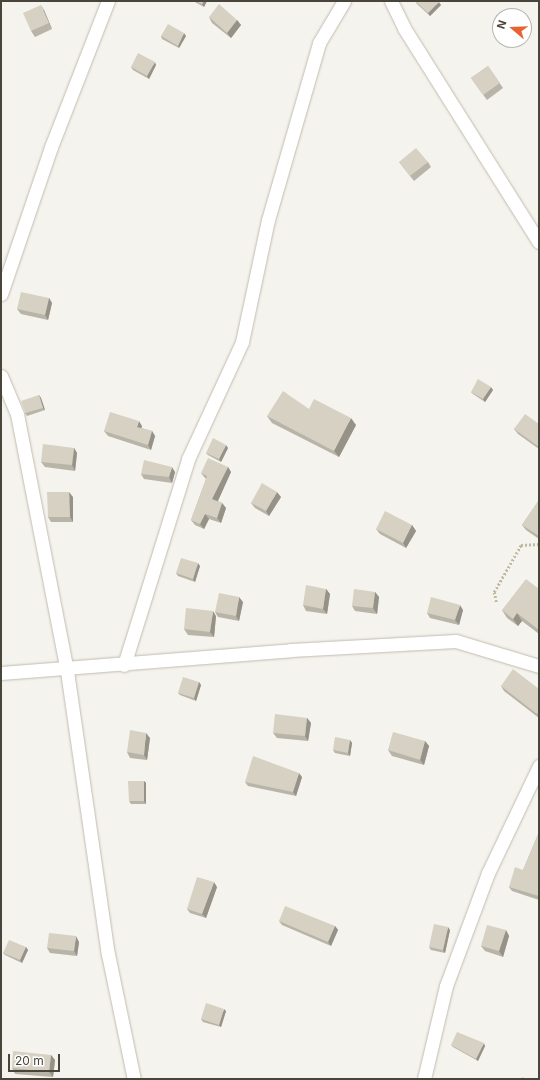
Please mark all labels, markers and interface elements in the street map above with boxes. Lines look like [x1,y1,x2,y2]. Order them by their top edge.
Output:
north arrow [492,8,532,48]
text: N [494,18,510,31]
scale bar [10,1046,62,1072]
text: 20 m [15,1053,44,1068]

